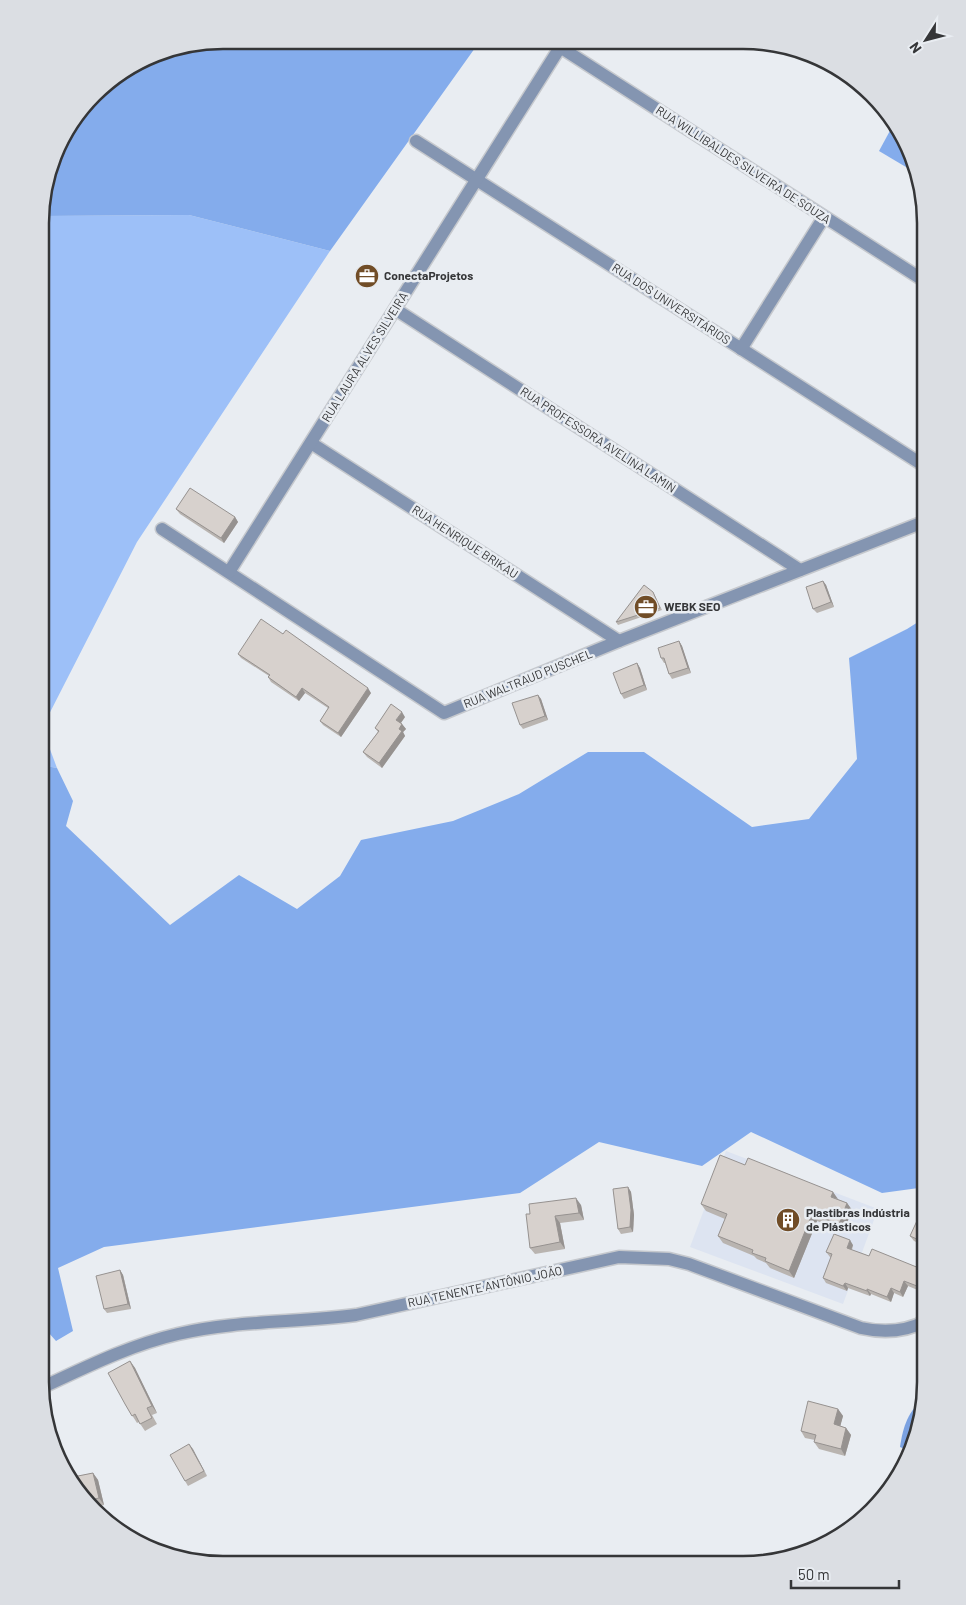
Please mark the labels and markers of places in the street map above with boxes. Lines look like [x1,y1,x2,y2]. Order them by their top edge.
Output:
office icon: ConectaProjetos [354,263,380,289]
place label: ConectaProjetos [384,268,473,282]
office icon: WEBK SEO [633,594,659,620]
place label: WEBK SEO [664,599,720,613]
place label: Plastibras Indústria de Plásticos [806,1205,910,1233]
building icon: Plastibras Indústria de Plásticos [775,1207,801,1233]

